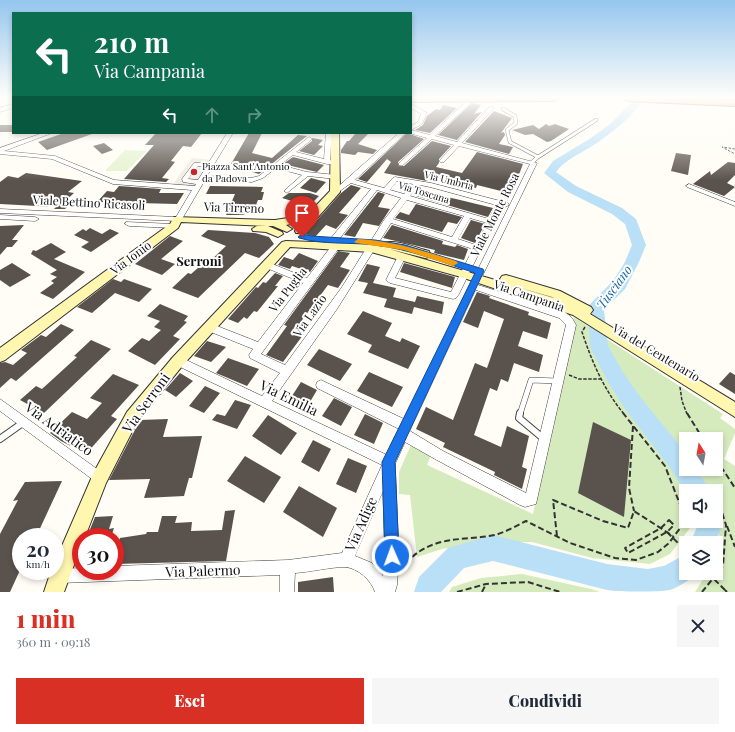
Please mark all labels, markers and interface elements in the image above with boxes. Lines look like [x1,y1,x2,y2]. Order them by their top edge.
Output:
text: 210 m [94,23,169,60]
icon: left [28,28,80,80]
text: Via Campania [94,59,205,83]
icon: left [159,104,181,126]
icon: ahead [201,104,223,126]
icon: right [243,104,265,126]
place label: Piazza Sant'Antonio da Padova [202,159,290,185]
marker: Piazza Sant'Antonio da Padova [189,167,199,177]
street label: Via Umbria [422,167,475,193]
street label: Viale Monte Rosa [466,170,522,260]
street label: Via Toscana [396,177,451,206]
street label: Viale Bettino Ricasoli [31,191,146,213]
pin [285,196,319,237]
street label: Via Tirreno [203,198,265,216]
icon: arrive [291,202,313,224]
street label: Via Ionio [106,236,154,278]
district label: Serroni [176,252,222,269]
water label: Tusciano [592,261,635,312]
street label: Via Puglia [264,264,310,316]
street label: Via Campania [491,275,567,315]
street label: Via Lazio [288,291,330,341]
street label: Via del Centenario [609,319,704,385]
street label: Via Serroni [117,369,174,437]
street label: Via Emilia [256,375,322,420]
street label: Via Adriatico [20,397,98,460]
north arrow [679,432,723,476]
map controls [679,432,723,580]
button: sound [679,484,723,528]
street label: Via Adige [340,494,381,555]
speed limit sign: 30 [72,528,124,580]
text: 20 [26,535,50,562]
position arrow [371,535,413,577]
button: layers [679,536,723,580]
text: km/h [26,557,50,571]
street label: Via Palermo [164,560,241,581]
text: 1 min [16,602,75,634]
button: close [677,605,719,647]
text: 360 m · 09:18 [16,633,91,650]
button: Esci [16,678,364,724]
button: Condividi [372,678,719,724]

